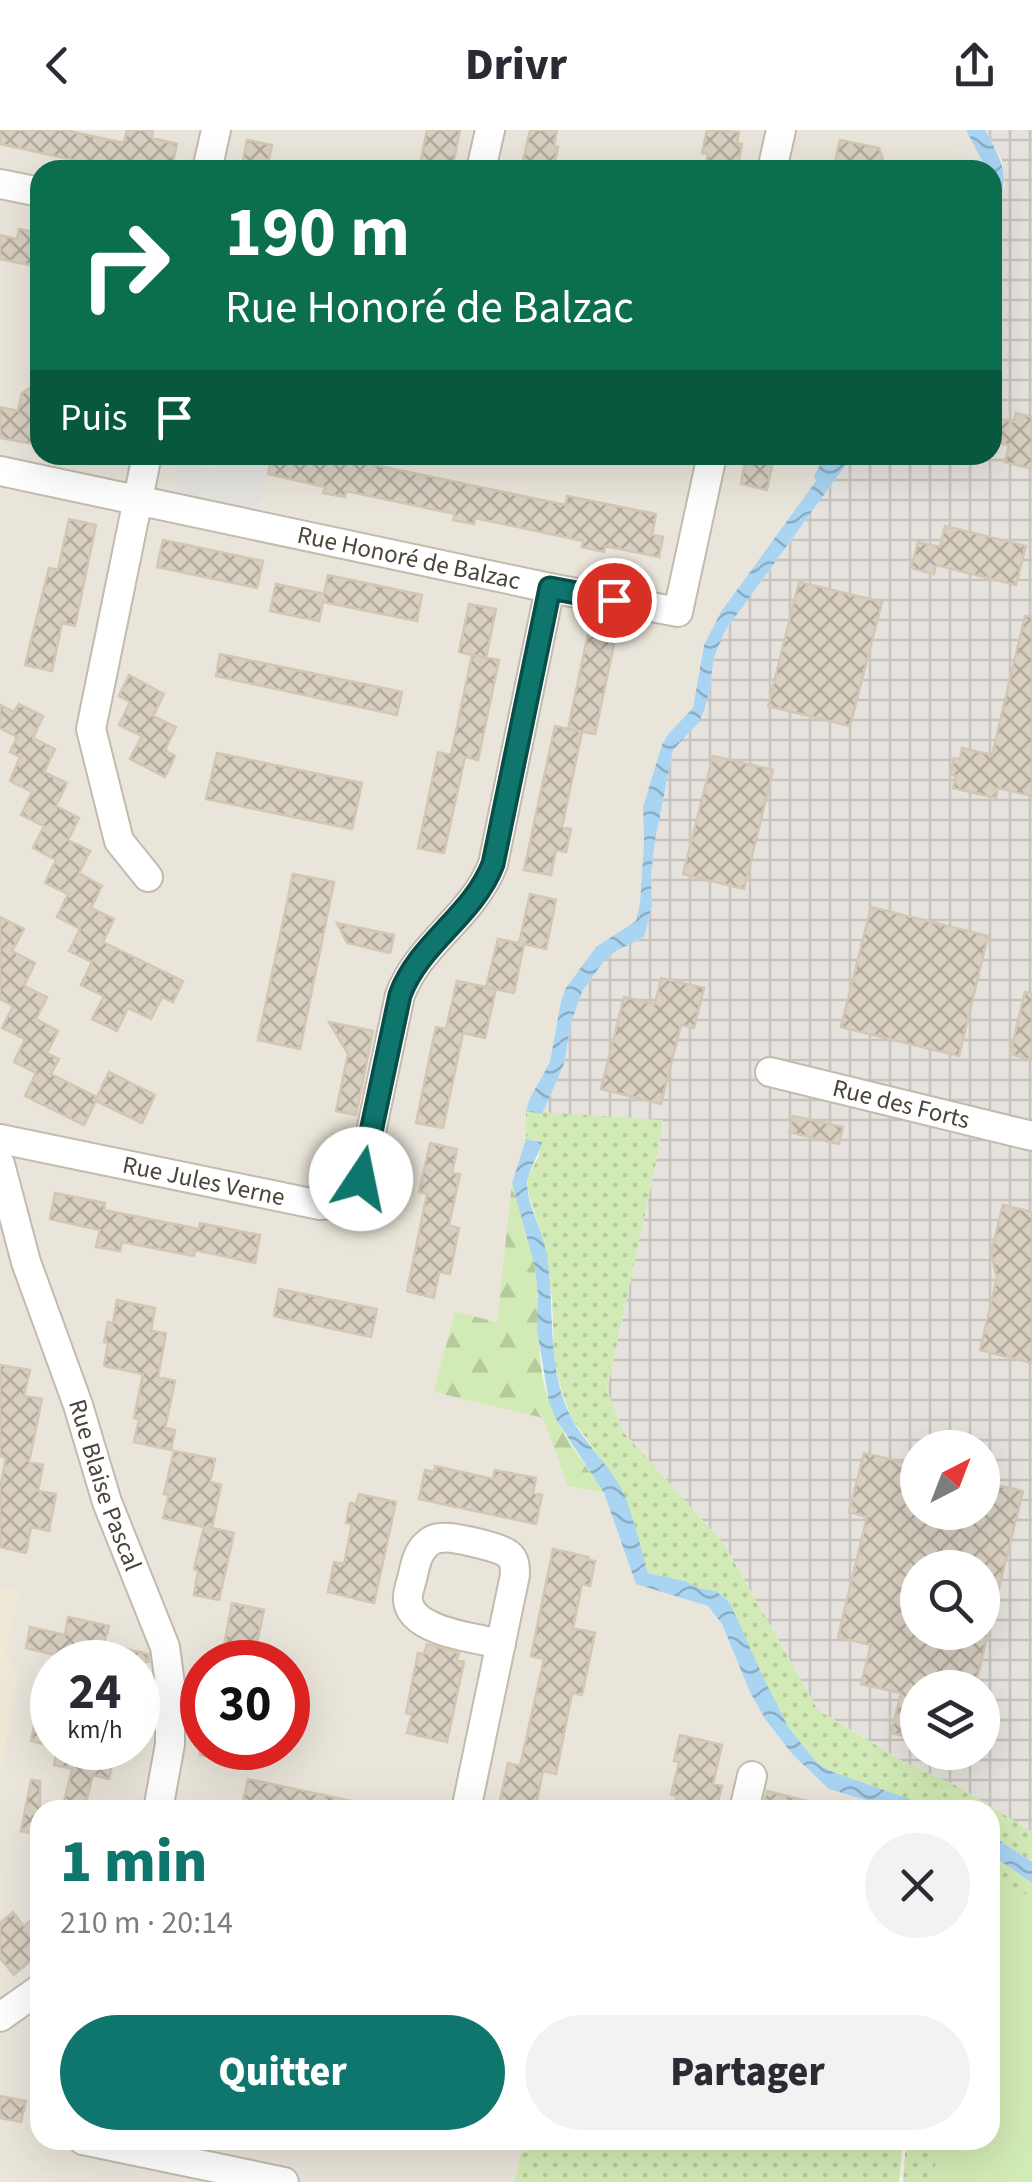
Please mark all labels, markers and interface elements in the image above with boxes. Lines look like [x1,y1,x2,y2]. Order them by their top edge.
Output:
text: Drivr [465,33,567,97]
icon: back [30,38,85,93]
icon: share [947,38,1002,93]
text: 190 m [225,183,410,283]
icon: right [60,200,190,330]
text: Rue Honoré de Balzac [225,276,634,340]
icon: arrive [147,390,202,445]
text: Puis [60,391,127,445]
street label: Rue Honoré de Balzac [294,517,524,599]
pin [572,558,657,643]
icon: arrive [587,573,642,628]
street label: Rue des Forts [829,1070,973,1138]
position arrow [309,1127,413,1231]
street label: Rue Jules Verne [119,1147,288,1215]
street label: Rue Blaise Pascal [59,1395,151,1576]
north arrow [900,1430,1000,1530]
map controls [900,1430,1000,1770]
button: search [900,1550,1000,1650]
speed limit sign: 30 [180,1640,310,1770]
text: 24 [69,1657,121,1728]
button: layers [900,1670,1000,1770]
text: km/h [67,1712,123,1748]
text: 1 min [60,1820,207,1905]
button: close [865,1833,970,1938]
text: 210 m · 20:14 [60,1900,233,1946]
button: Quitter [60,2015,505,2130]
button: Partager [525,2015,970,2130]

